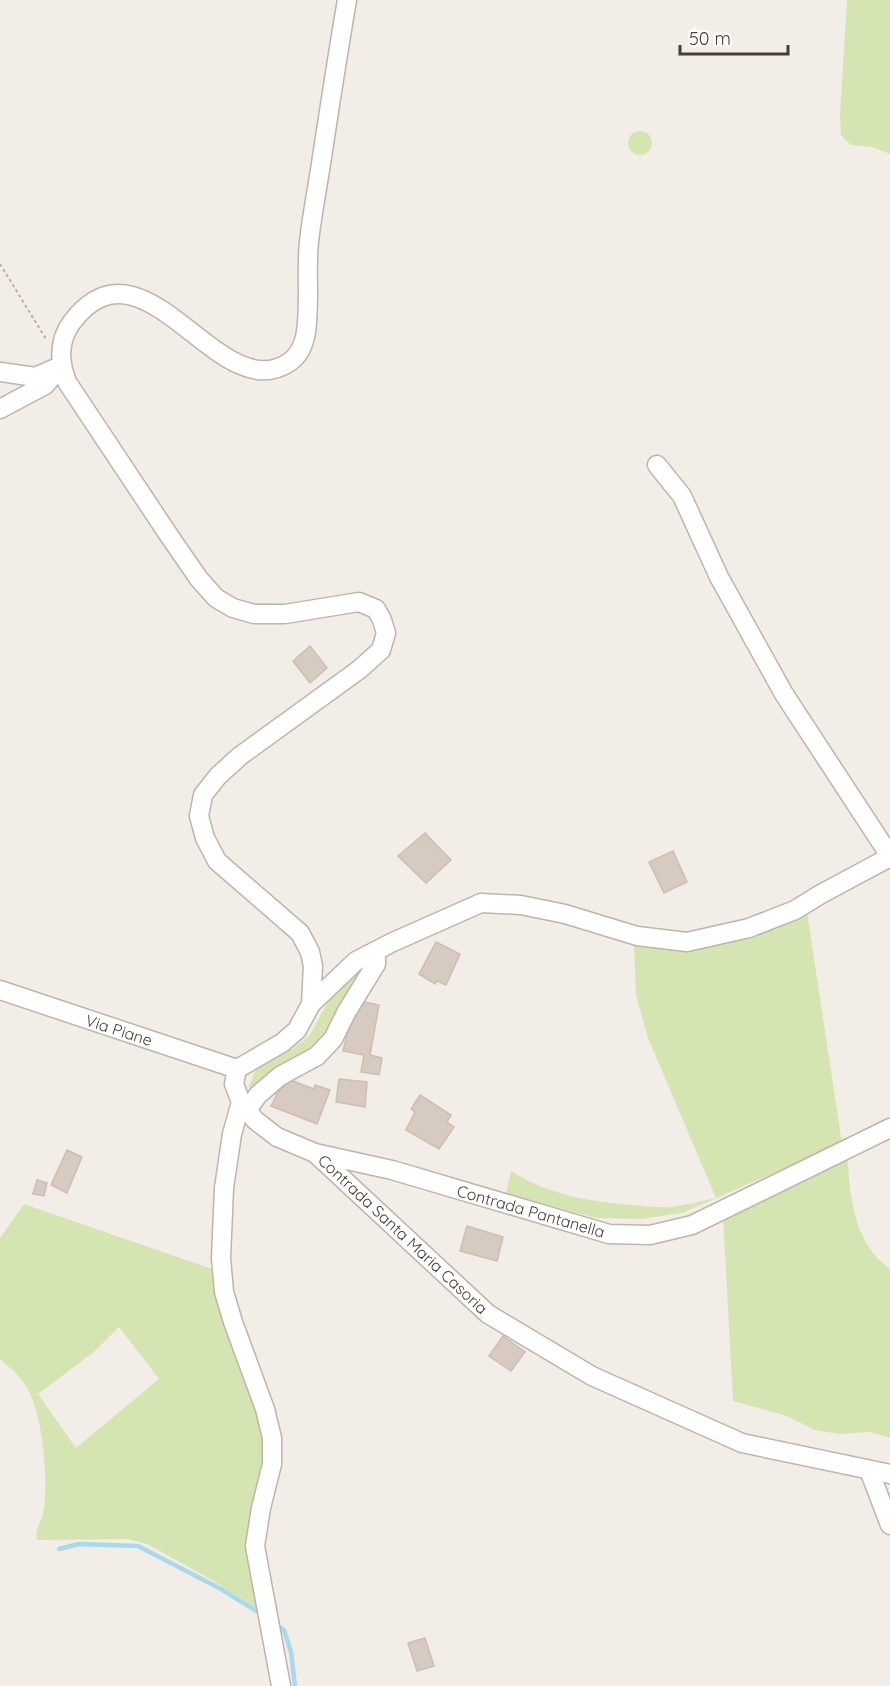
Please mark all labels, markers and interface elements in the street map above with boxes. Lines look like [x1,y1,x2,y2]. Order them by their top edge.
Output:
scale bar [680,18,788,56]
text: 50 m [689,27,731,50]
street label: Via Piane [83,1010,155,1050]
street label: Contrada Santa Maria Casoria [314,1150,492,1318]
street label: Contrada Pantanella [455,1180,607,1242]

